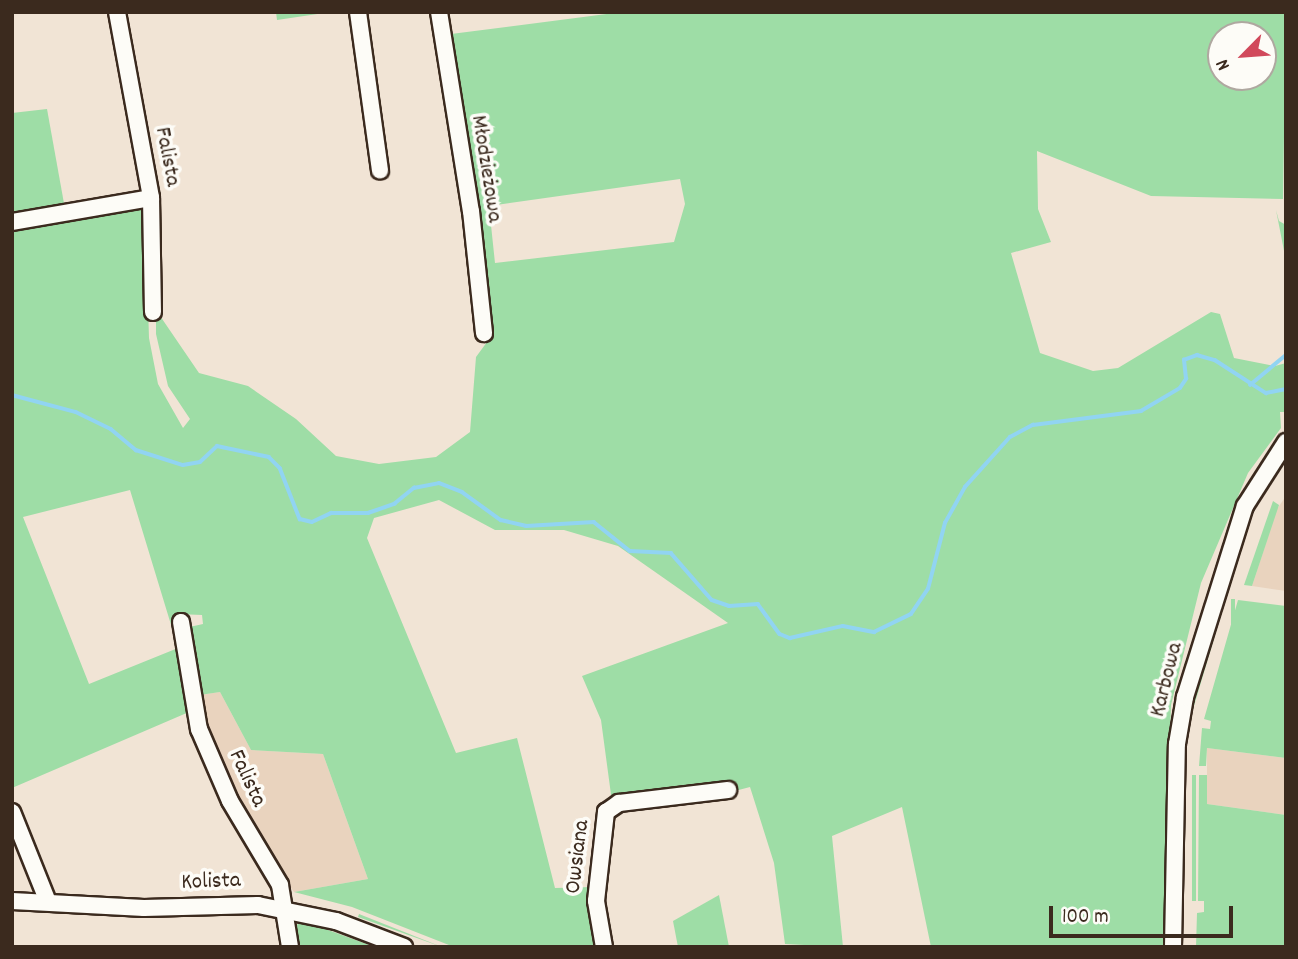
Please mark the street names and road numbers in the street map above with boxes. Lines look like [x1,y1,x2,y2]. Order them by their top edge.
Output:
street label: Młodzieżowa [463,114,507,224]
street label: Falista [147,125,185,189]
street label: Karbowa [1145,640,1191,720]
street label: Falista [221,746,271,812]
street label: Owsiana [561,819,597,895]
street label: Kolista [181,868,241,898]

